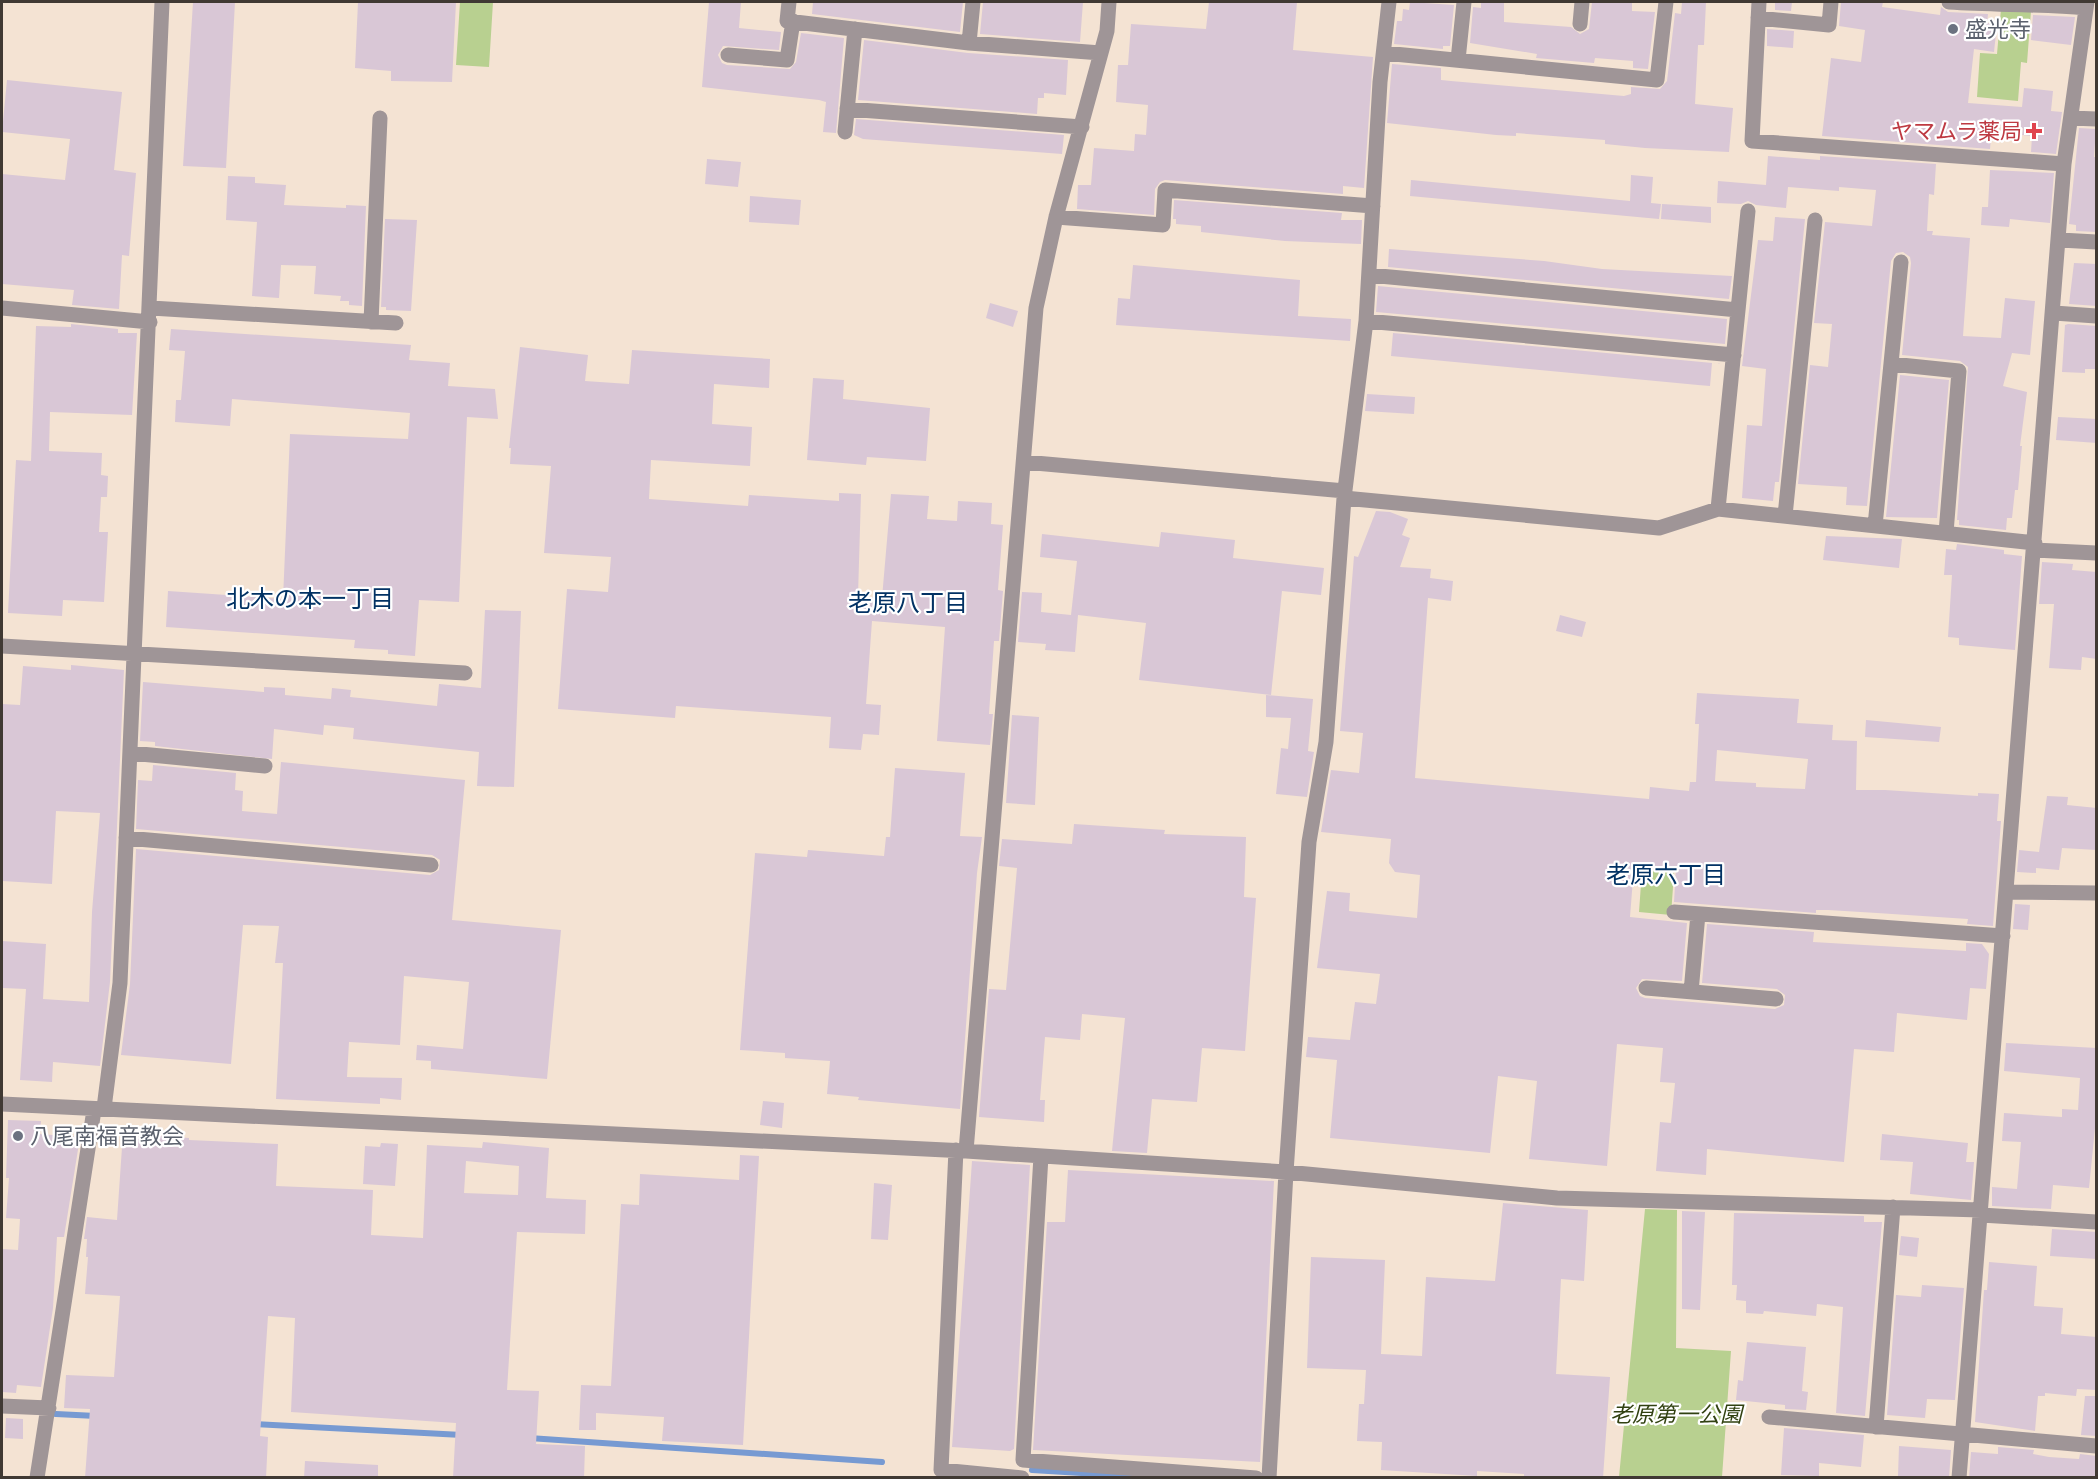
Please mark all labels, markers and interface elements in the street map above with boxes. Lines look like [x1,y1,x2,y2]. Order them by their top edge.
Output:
place label: 盛光寺 [1965,16,2031,43]
marker: 盛光寺 [1946,22,1960,36]
place label: ヤマムラ薬局 [1891,118,2022,145]
marker: ヤマムラ薬局 [2027,124,2041,138]
district label: 北木の本一丁目 [226,584,394,613]
district label: 老原八丁目 [848,588,968,617]
district label: 老原六丁目 [1606,860,1726,889]
place label: 八尾南福音教会 [30,1123,184,1150]
marker: 八尾南福音教会 [11,1129,25,1143]
park label: 老原第一公園 [1610,1401,1745,1428]

